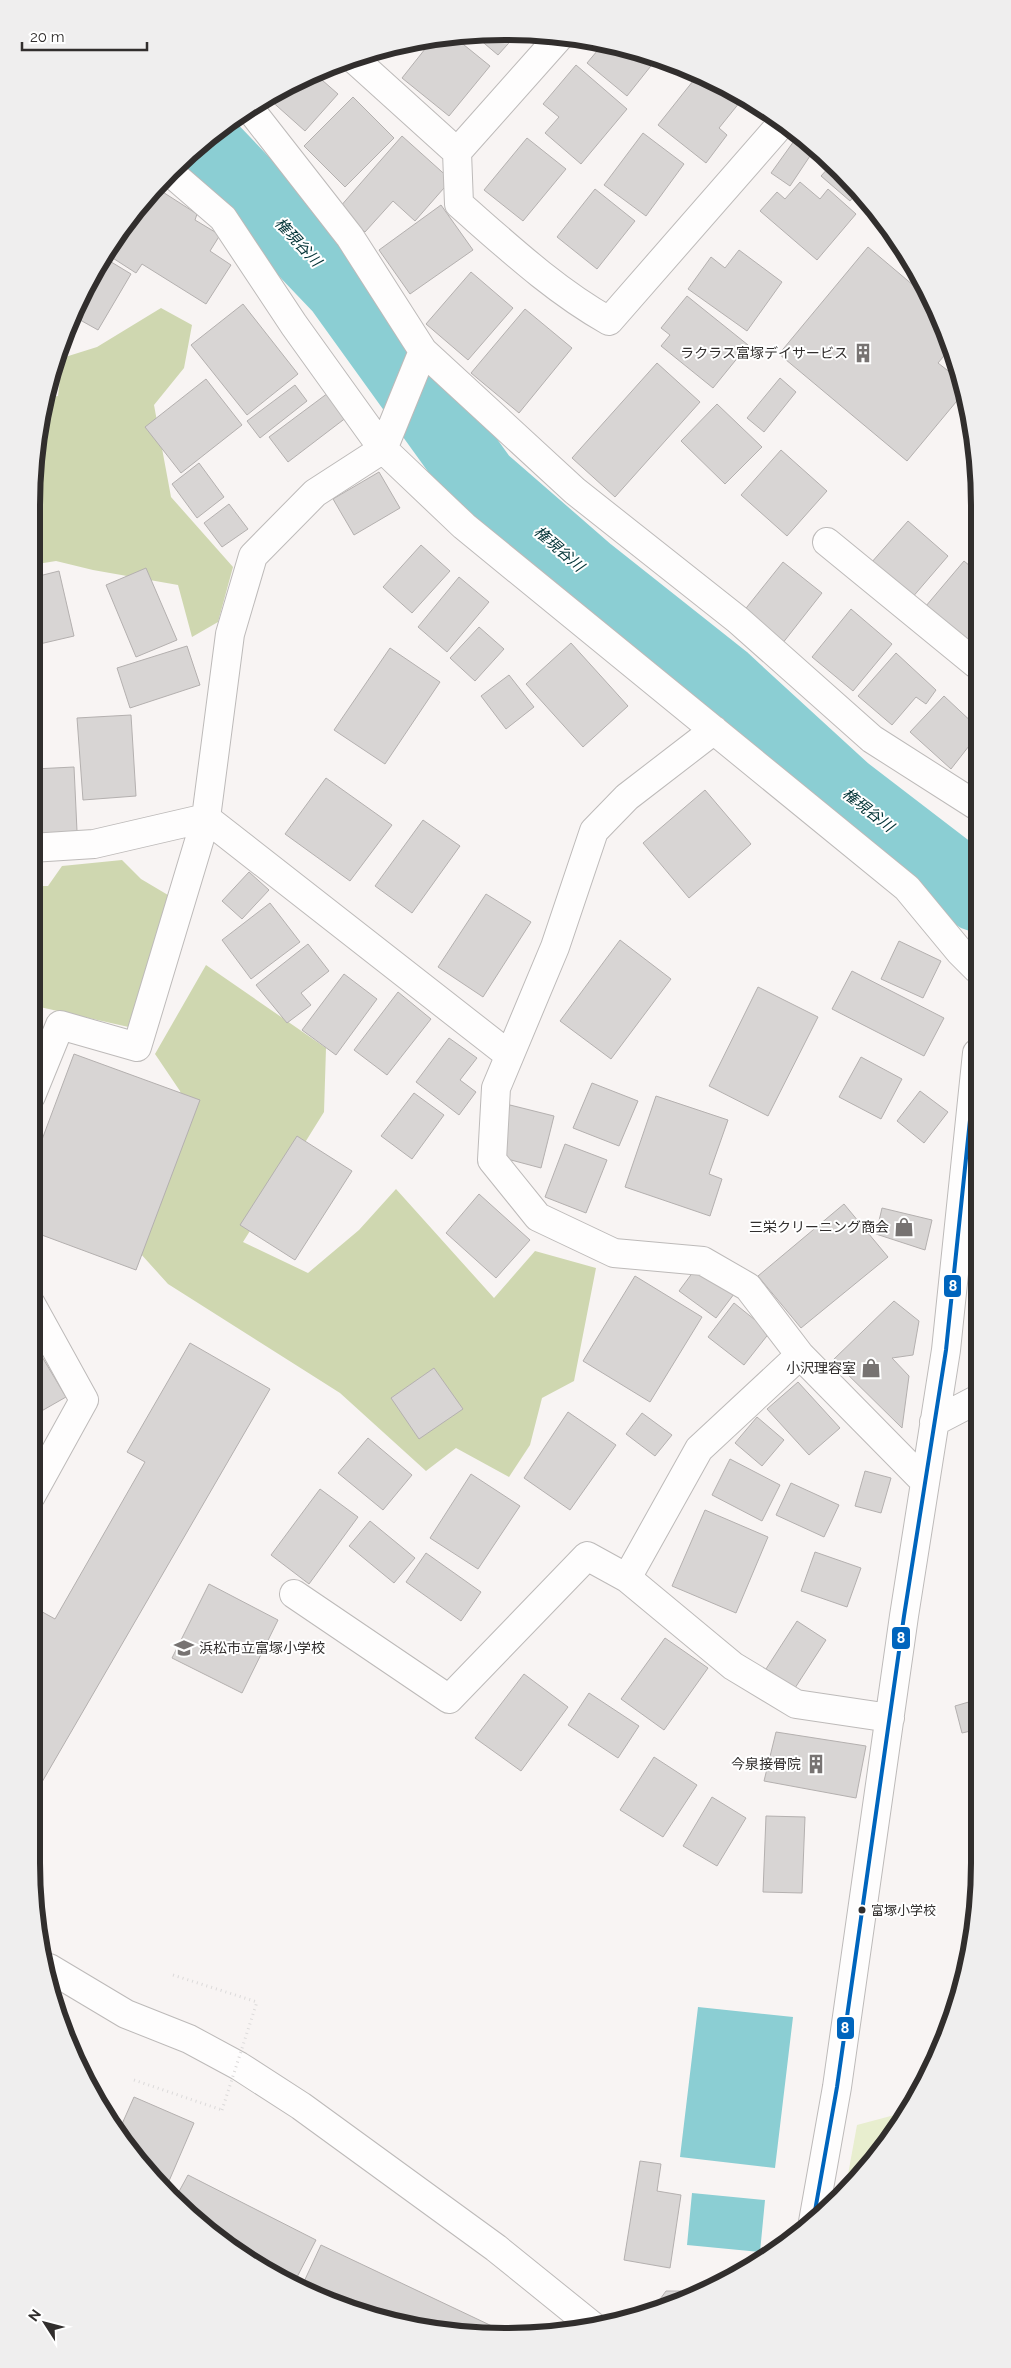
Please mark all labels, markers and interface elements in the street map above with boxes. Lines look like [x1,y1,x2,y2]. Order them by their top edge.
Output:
scale bar [22,20,148,52]
text: 20 m [30,28,65,46]
water label: 権現谷川 [271,214,326,272]
building icon: ラクラス富塚デイサービス [852,342,874,364]
place label: ラクラス富塚デイサービス [680,345,848,361]
water label: 権現谷川 [530,523,589,577]
water label: 権現谷川 [839,784,899,837]
shop icon: 三栄クリーニング商会 [893,1216,915,1238]
place label: 三栄クリーニング商会 [749,1219,889,1235]
line badge: 8 [943,1274,962,1298]
text: 8 [949,1278,957,1294]
shop icon: 小沢理容室 [860,1357,882,1379]
place label: 小沢理容室 [786,1360,856,1376]
line badge: 8 [891,1626,911,1650]
text: 8 [897,1630,905,1646]
school or university icon: 浜松市立富塚小学校 [173,1637,195,1659]
place label: 浜松市立富塚小学校 [199,1640,325,1656]
building icon: 今泉接骨院 [805,1753,827,1775]
place label: 今泉接骨院 [731,1756,801,1772]
place label: 富塚小学校 [871,1903,936,1918]
marker: 富塚小学校 [857,1905,867,1915]
line badge: 8 [836,2016,855,2040]
text: 8 [841,2020,849,2036]
north arrow [20,2298,70,2348]
text: N [25,2306,44,2324]

